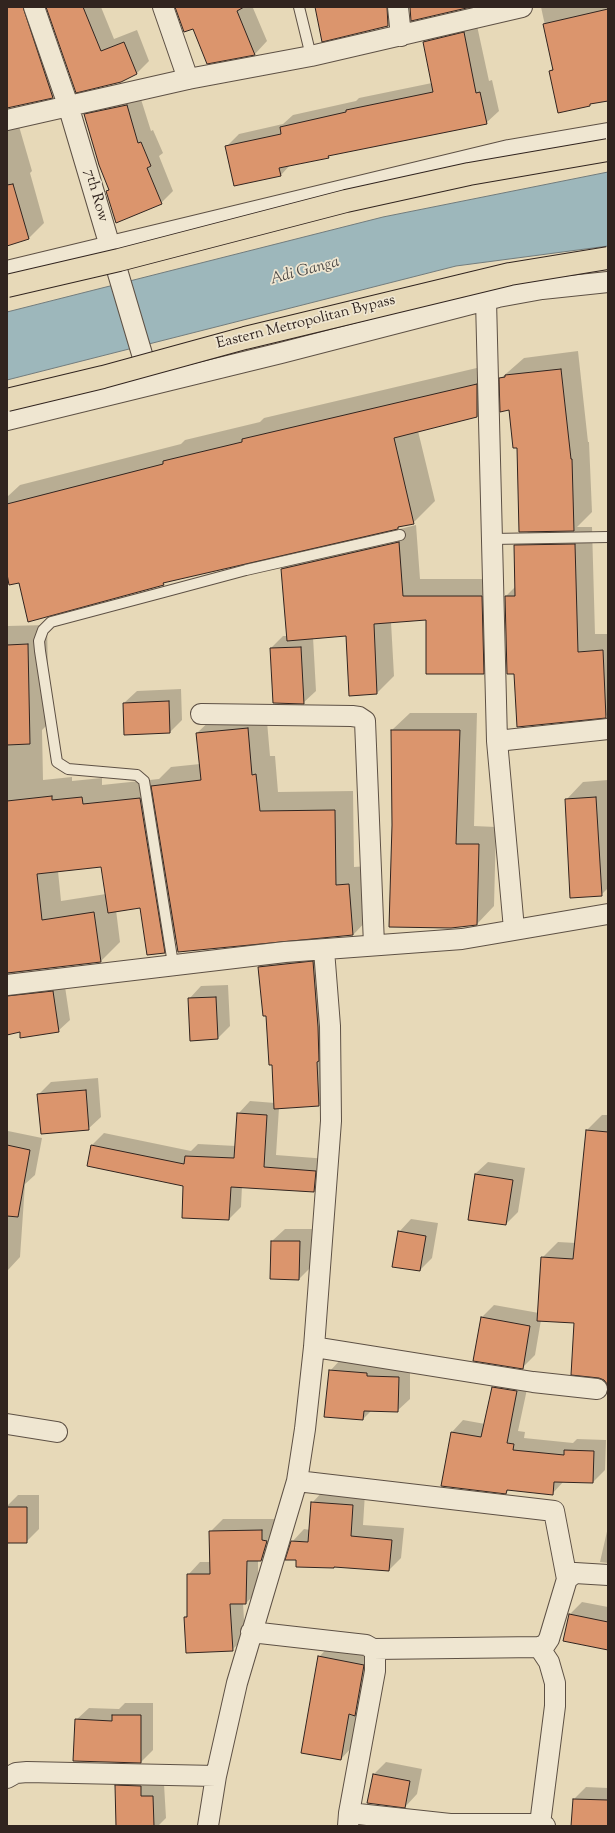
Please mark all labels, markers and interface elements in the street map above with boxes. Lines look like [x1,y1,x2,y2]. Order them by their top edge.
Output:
street label: 7th Row [79,168,111,224]
water label: Adi Ganga [268,254,342,290]
street label: Eastern Metropolitan Bypass [215,292,397,354]

